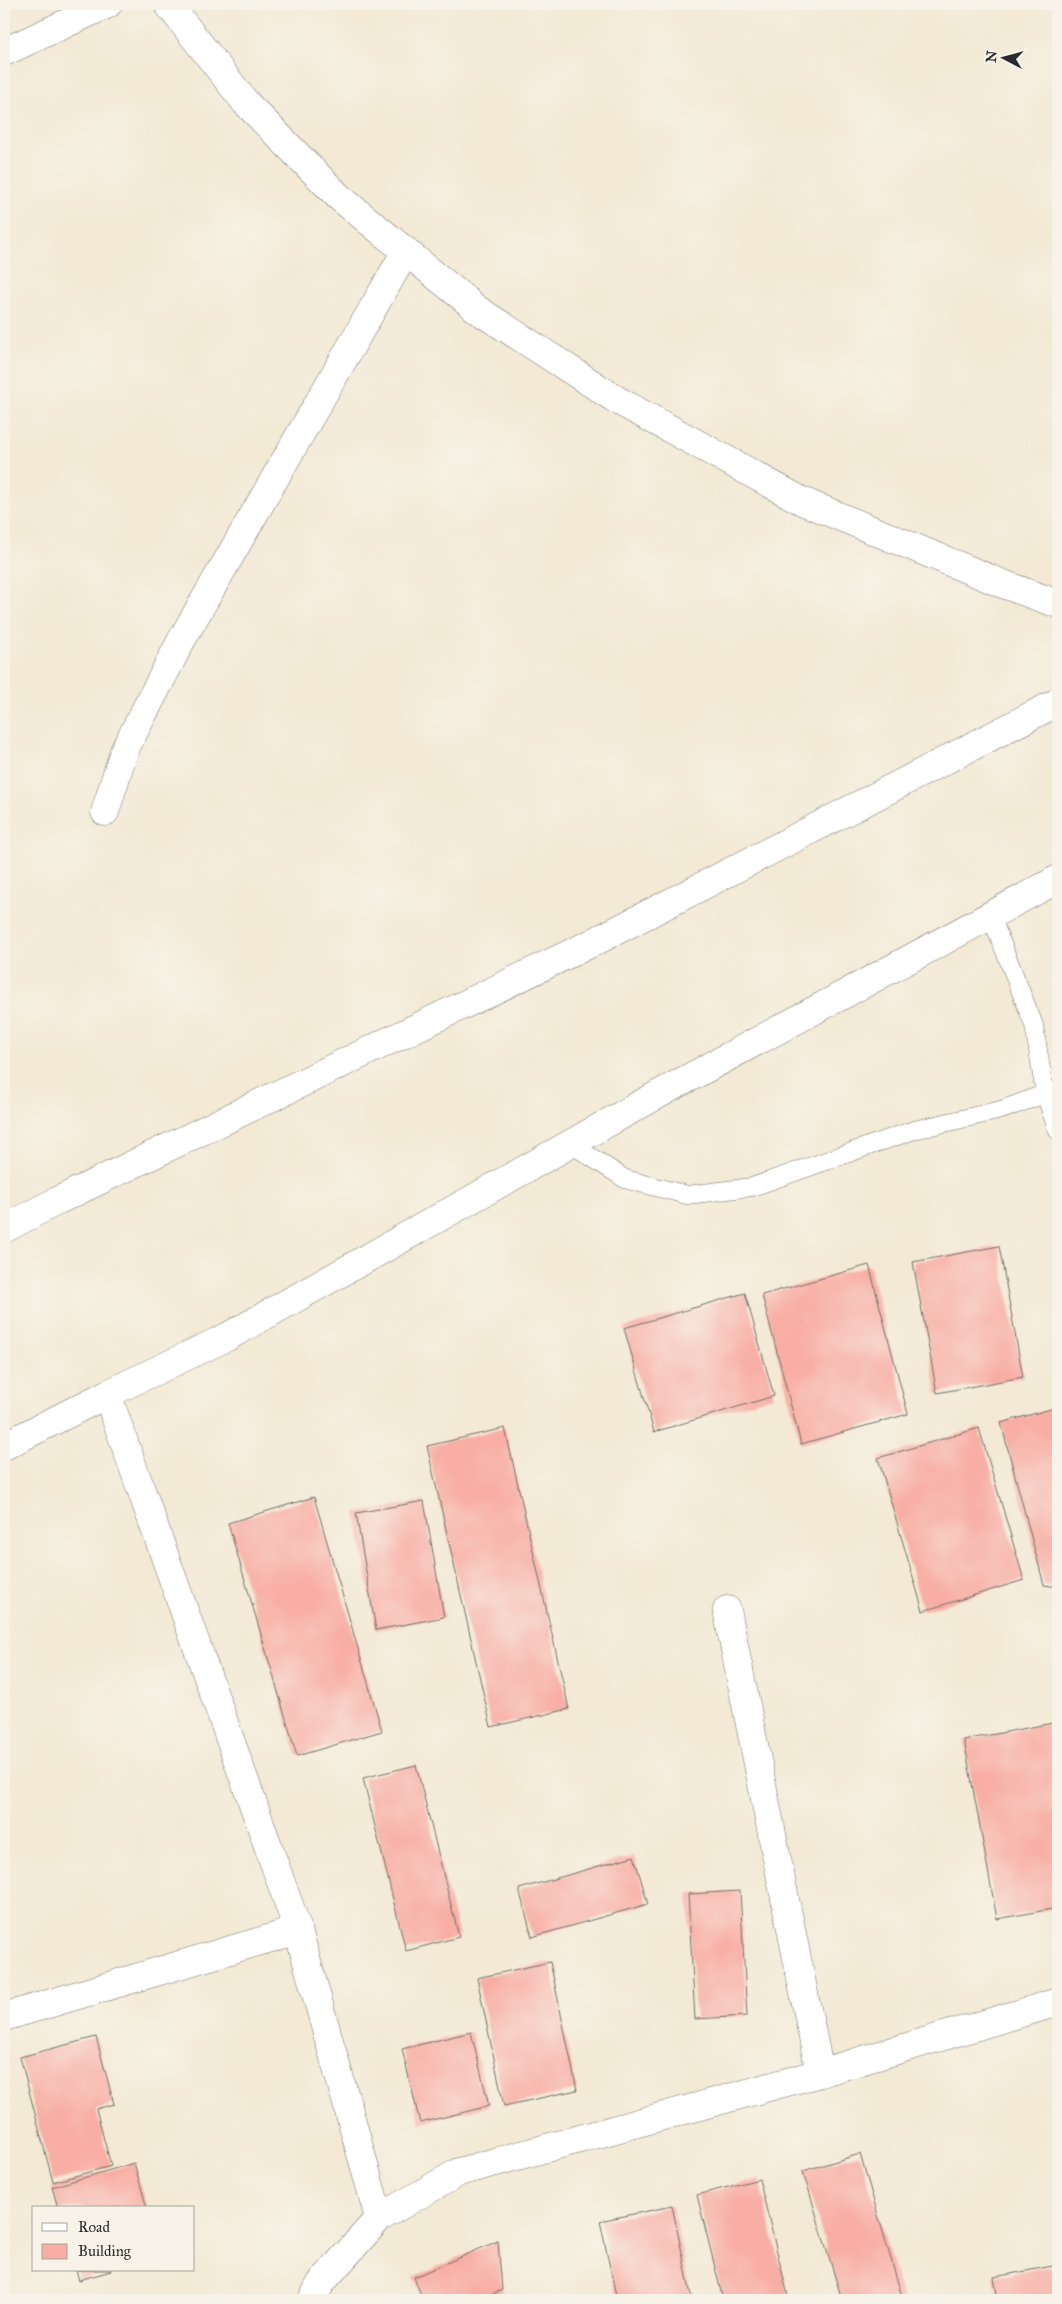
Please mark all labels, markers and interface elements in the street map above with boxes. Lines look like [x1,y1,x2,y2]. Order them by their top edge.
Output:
north arrow [980,32,1030,82]
text: N [982,50,1001,63]
legend [32,2206,195,2272]
text: Road [78,2218,110,2236]
text: Building [78,2242,132,2260]

